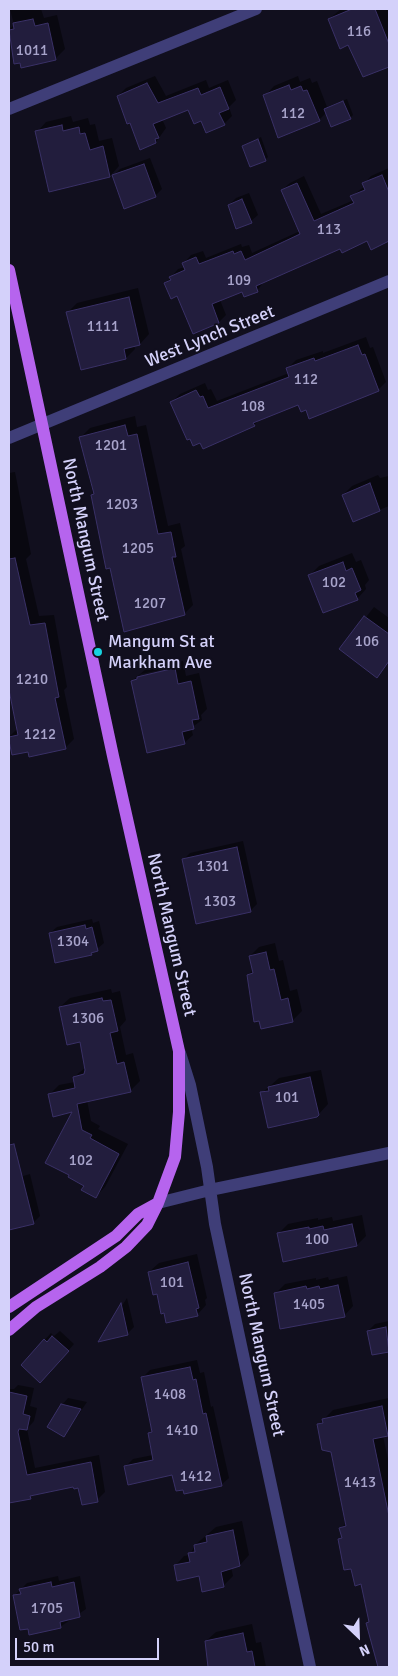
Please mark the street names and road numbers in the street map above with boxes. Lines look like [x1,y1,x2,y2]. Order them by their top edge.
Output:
street label: West Lynch Street [142,301,278,373]
street label: North Mangum Street [57,456,113,624]
street label: North Mangum Street [142,851,200,1019]
street label: North Mangum Street [233,1271,289,1439]

